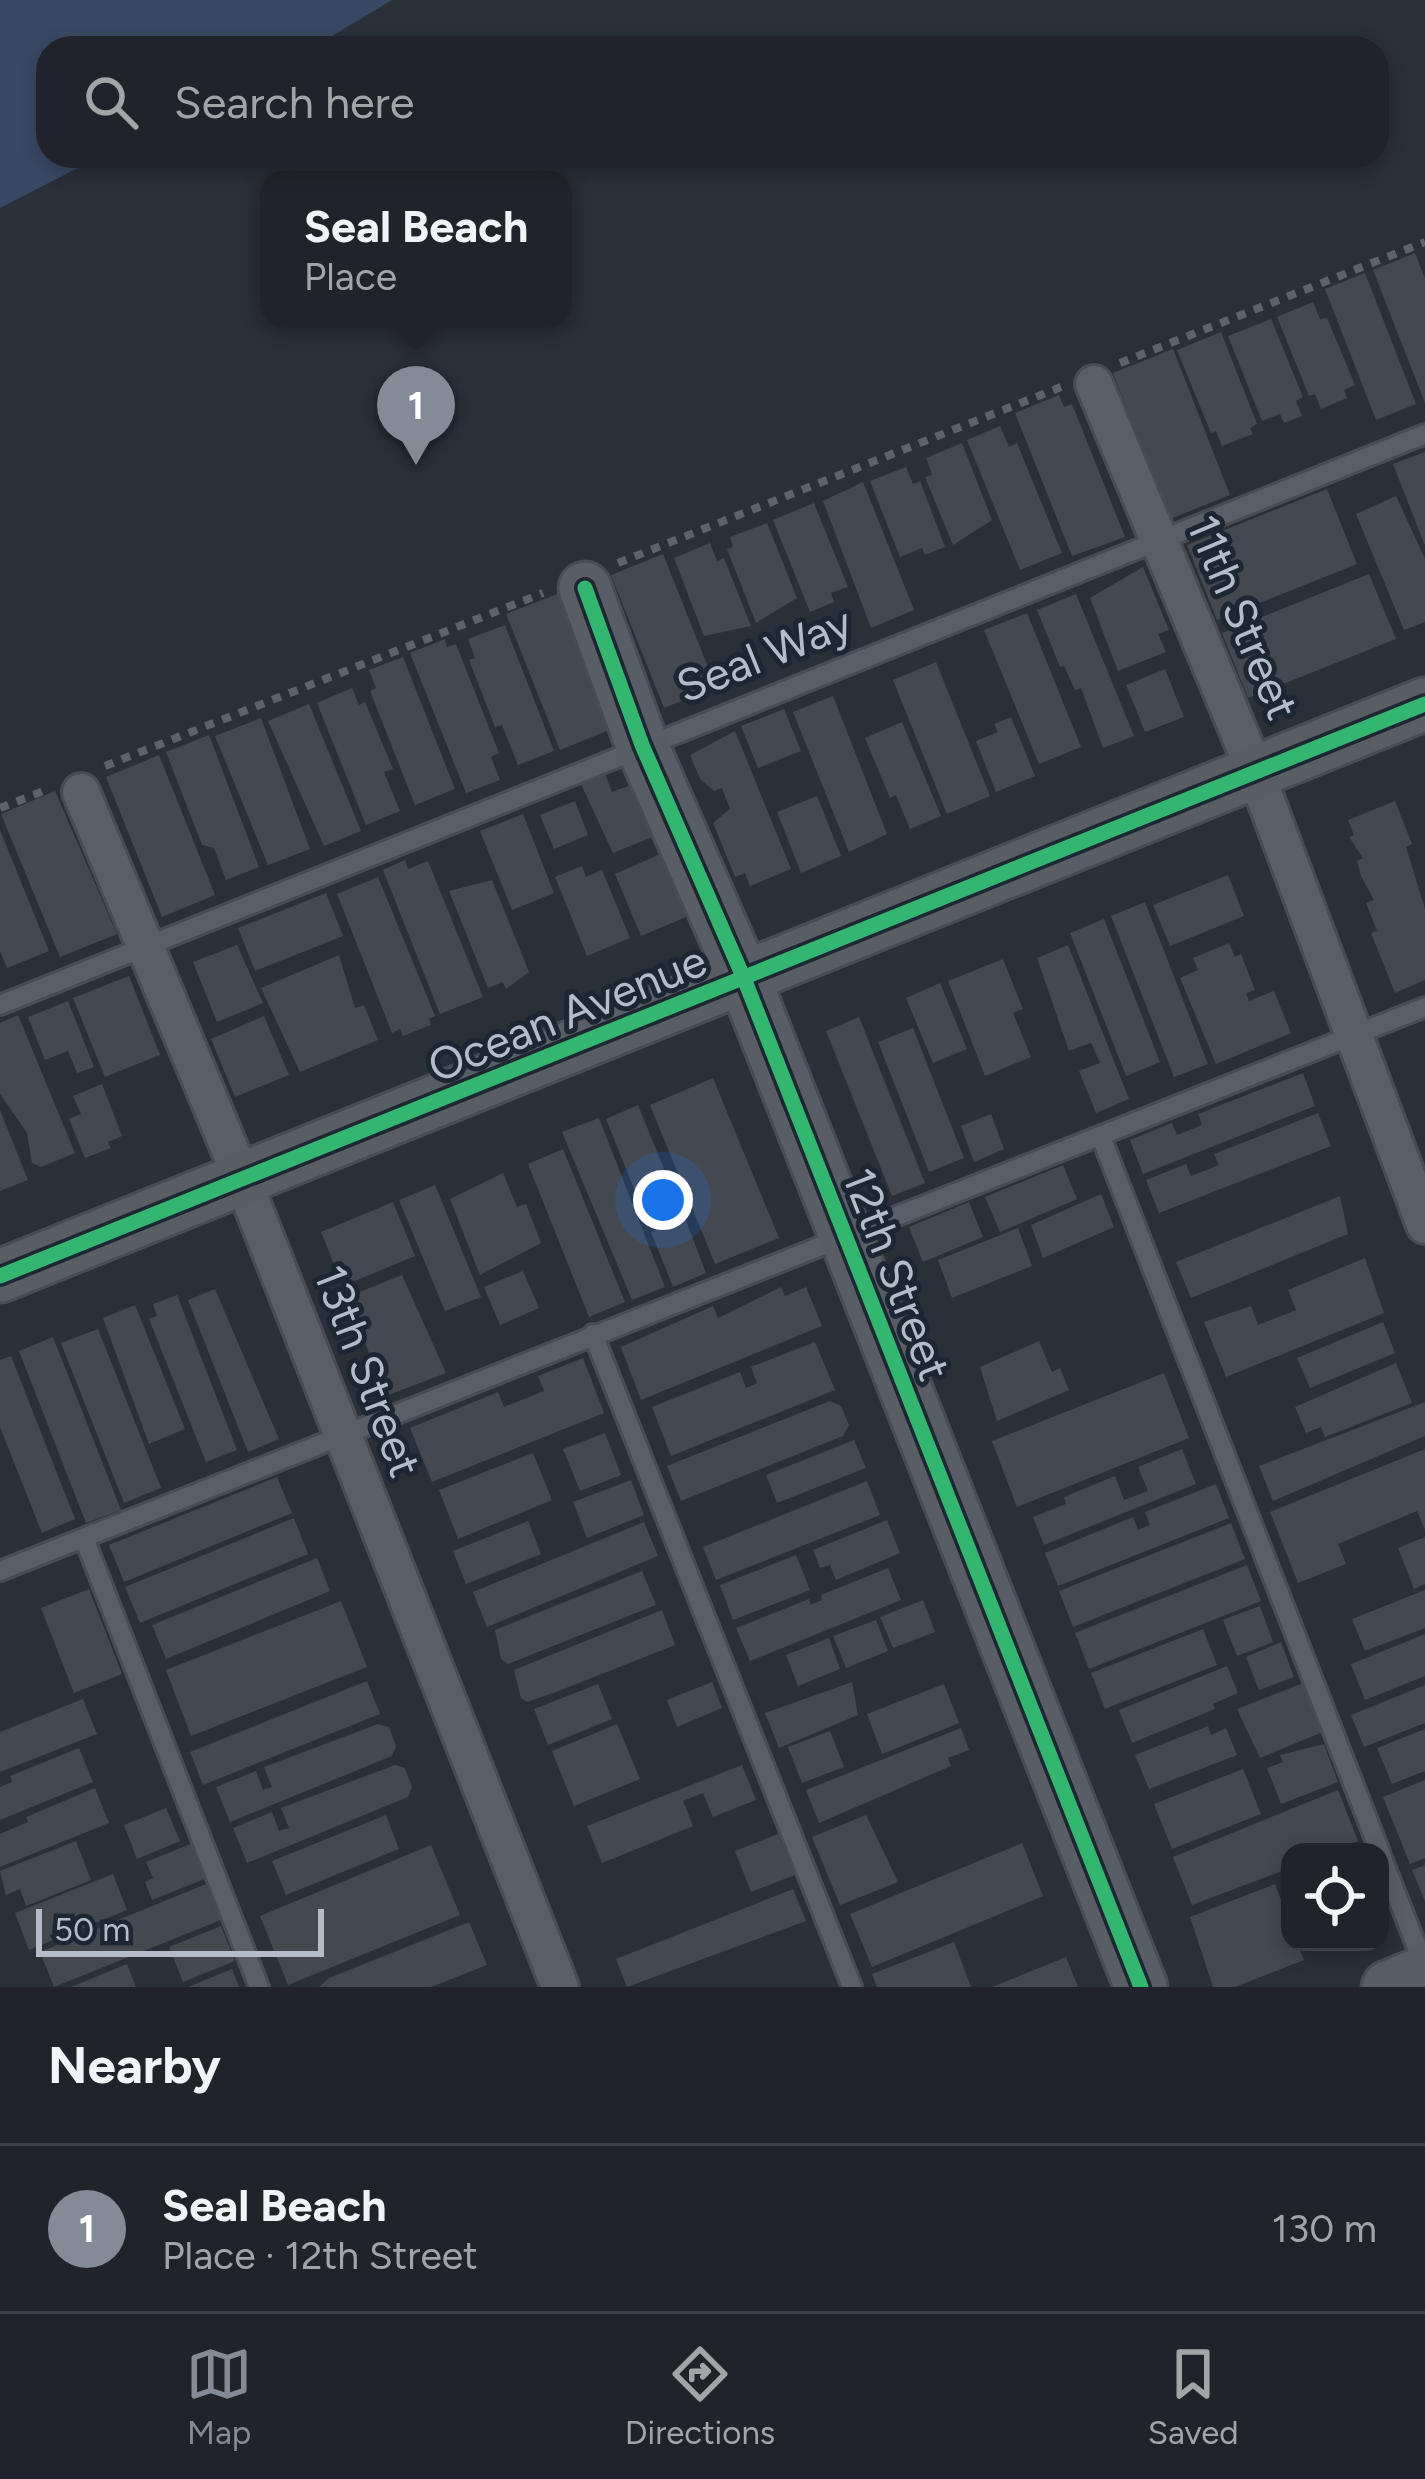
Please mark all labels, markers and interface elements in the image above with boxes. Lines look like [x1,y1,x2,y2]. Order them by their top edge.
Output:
search box [36,36,1389,168]
icon: search [78,69,144,135]
text: Search here [174,75,414,129]
popup [260,171,572,327]
text: Seal Beach [304,199,528,253]
text: Place [304,253,397,300]
pin: 1 [377,366,455,465]
street label: 11th Street [1176,507,1310,727]
street label: Seal Way [669,594,860,713]
street label: Ocean Avenue [420,933,714,1093]
street label: 12th Street [832,1160,962,1388]
your location [633,1170,693,1230]
street label: 13th Street [303,1258,433,1484]
map controls [1281,1843,1389,1951]
button: locate [1281,1843,1389,1951]
scale bar [36,1903,324,1956]
text: 50 m [54,1910,130,1949]
text: Nearby [48,2035,221,2096]
text: Seal Beach [162,2178,387,2232]
text: 1 [79,2205,95,2252]
text: 130 m [1272,2205,1377,2252]
text: Place · 12th Street [162,2232,478,2279]
tab: Map [186,2341,252,2452]
tab: Directions [625,2341,775,2452]
tab: Saved [1148,2341,1239,2452]

